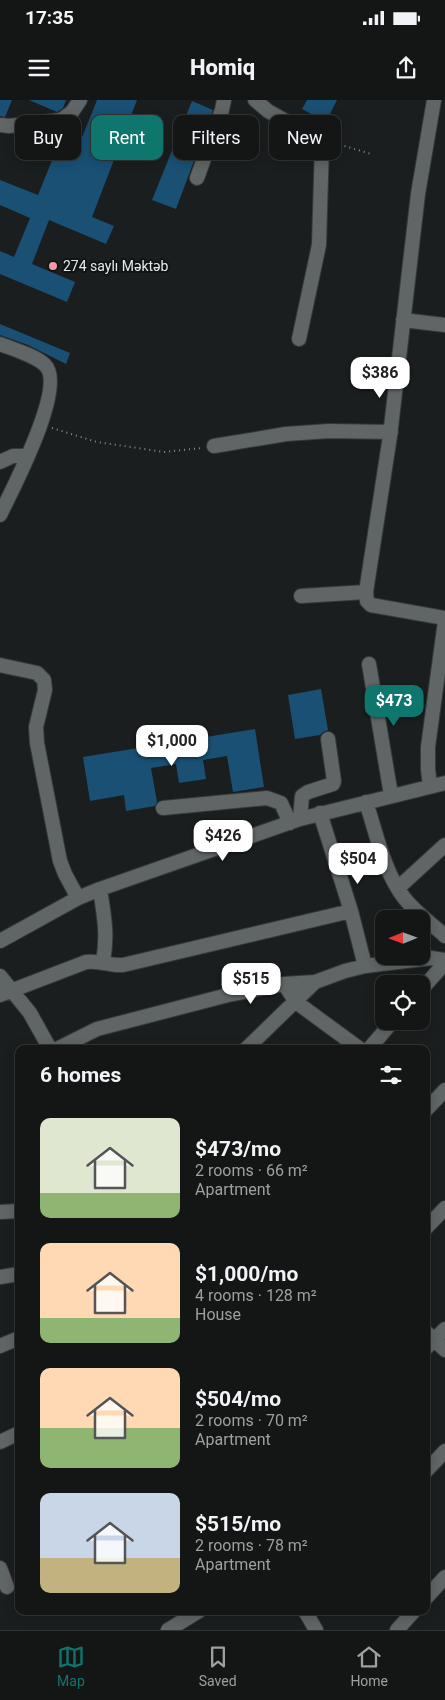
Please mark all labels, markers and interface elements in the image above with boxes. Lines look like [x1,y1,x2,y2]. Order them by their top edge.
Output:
text: 17:35 [25,6,74,29]
icon: menu [25,54,53,82]
icon: share [392,54,420,82]
text: Homiq [190,55,255,80]
chip: Buy [15,115,81,160]
chip: Rent [91,115,163,160]
chip: Filters [173,115,259,160]
chip: New [269,115,341,160]
place label: 274 saylı Məktəb [63,258,168,274]
marker: 274 saylı Məktəb [47,260,59,272]
pin: $386 [350,356,410,399]
text: $386 [362,363,398,382]
pin: $473 [364,684,424,727]
text: $473 [376,691,412,710]
pin: $1,000 [131,724,213,767]
text: $1,000 [147,731,197,750]
pin: $426 [193,820,253,862]
text: $426 [205,826,241,845]
pin: $504 [328,842,388,885]
text: $504 [340,849,376,868]
north arrow [375,910,430,965]
map controls [375,910,430,1030]
pin: $515 [221,962,281,1005]
text: $515 [233,969,269,988]
button: locate [375,975,430,1030]
icon: filters [377,1061,405,1089]
text: 6 homes [40,1063,121,1087]
text: $473/mo [195,1137,281,1161]
icon: home [80,1138,140,1198]
text: 2 rooms · 66 m² [195,1161,308,1180]
text: Apartment [195,1180,271,1199]
text: $1,000/mo [195,1262,298,1286]
icon: home [80,1263,140,1323]
text: 4 rooms · 128 m² [195,1286,317,1305]
text: House [195,1305,241,1324]
text: $504/mo [195,1387,281,1411]
icon: home [80,1388,140,1448]
text: 2 rooms · 70 m² [195,1411,308,1430]
text: Apartment [195,1430,271,1449]
text: $515/mo [195,1512,281,1536]
icon: home [80,1513,140,1573]
text: 2 rooms · 78 m² [195,1536,308,1555]
text: Apartment [195,1555,271,1574]
tab: Map [57,1643,85,1689]
tab: Saved [199,1643,237,1689]
tab: Home [350,1643,388,1689]

